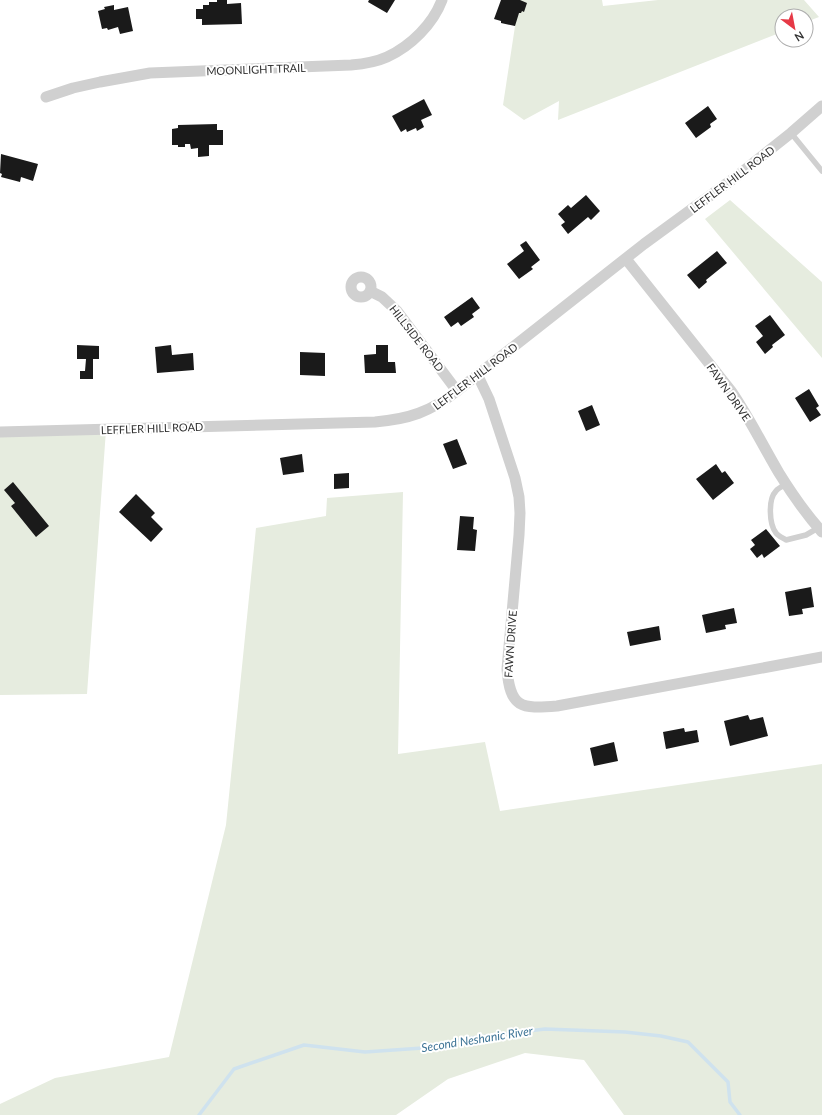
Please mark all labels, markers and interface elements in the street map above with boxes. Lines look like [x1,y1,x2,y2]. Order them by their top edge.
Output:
north arrow [774,8,814,48]
text: N [793,29,807,45]
street label: MOONLIGHT TRAIL [206,61,306,77]
street label: LEFFLER HILL ROAD [687,143,777,215]
street label: HILLSIDE ROAD [387,302,447,374]
street label: LEFFLER HILL ROAD [430,340,520,412]
street label: FAWN DRIVE [704,361,754,423]
street label: LEFFLER HILL ROAD [100,420,204,436]
street label: FAWN DRIVE [501,610,519,678]
water label: Second Neshanic River [420,1023,535,1055]

